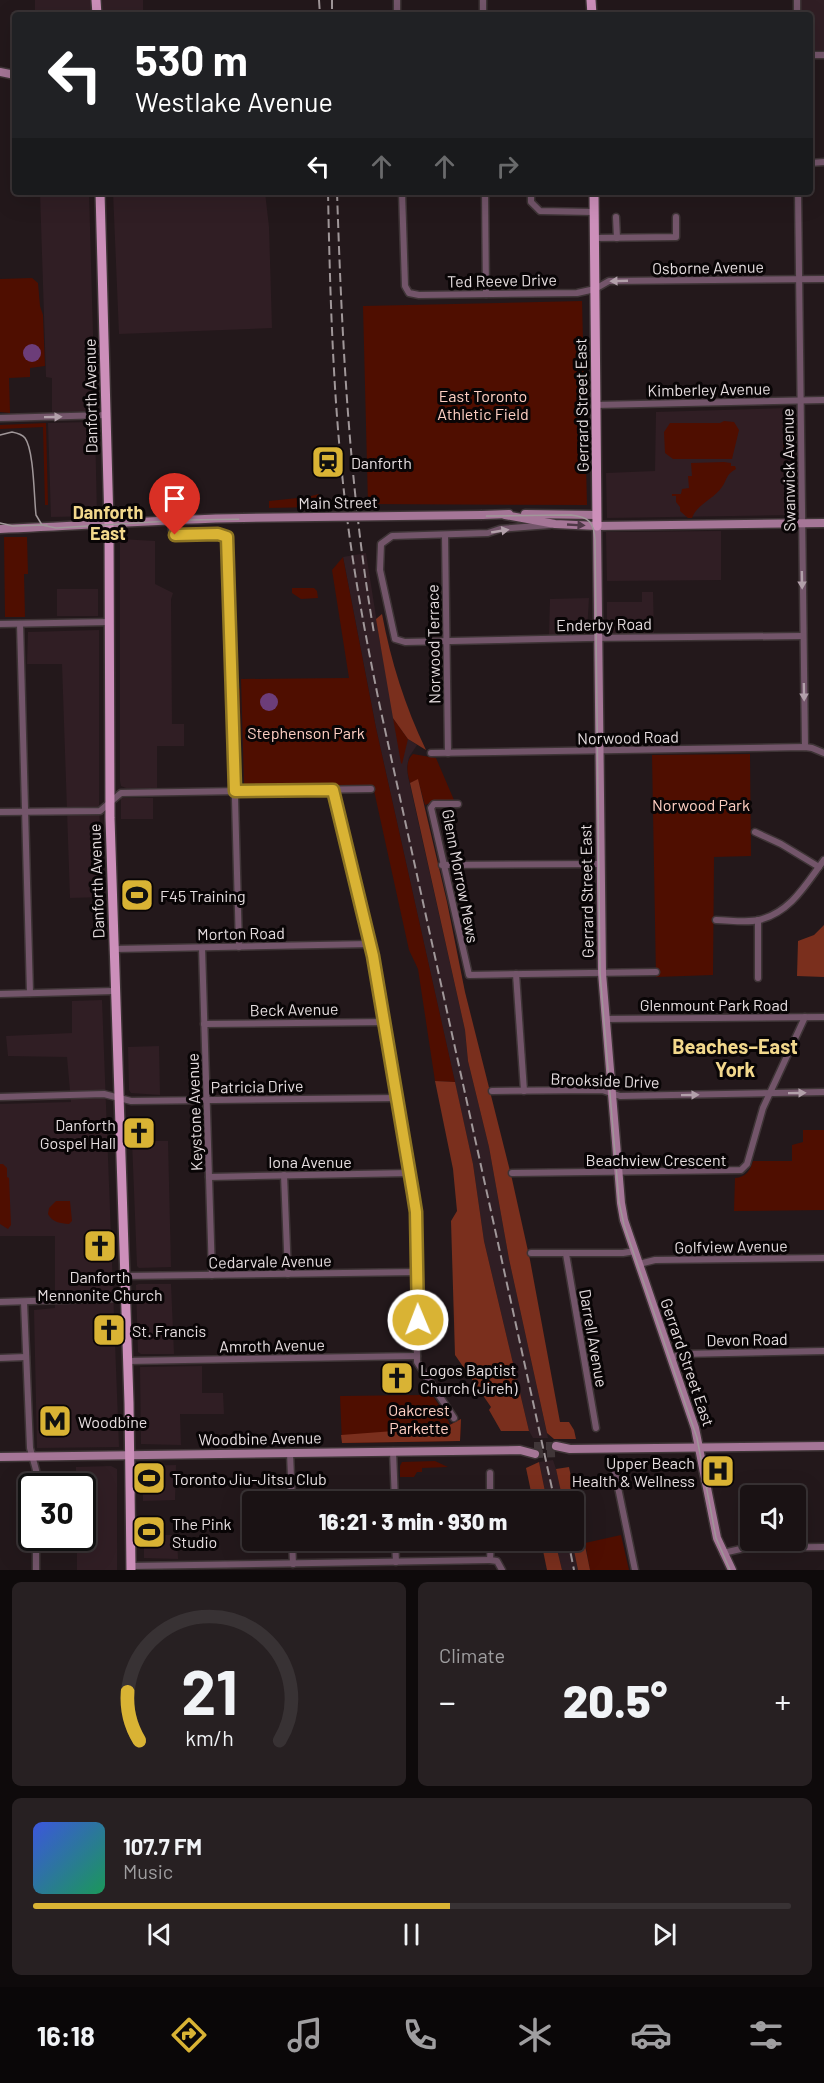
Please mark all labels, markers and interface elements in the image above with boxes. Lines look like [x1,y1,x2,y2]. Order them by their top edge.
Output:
text: 530 m [135,34,248,84]
icon: left [36,36,114,114]
text: Westlake Avenue [135,85,333,117]
icon: left [302,150,335,183]
icon: ahead [365,150,398,183]
icon: ahead [428,150,461,183]
icon: right [491,150,524,183]
street label: Osborne Avenue [652,257,764,277]
street label: Ted Reeve Drive [447,270,557,290]
one-way arrow [609,277,628,286]
street label: Danforth Avenue [79,338,101,454]
street label: Gerrard Street East [570,338,592,472]
street label: Kimberley Avenue [647,378,771,400]
park label: East Toronto Athletic Field [437,386,529,423]
street label: Swanwick Avenue [777,408,799,532]
one-way arrow [43,412,62,422]
station icon: Danforth [310,444,346,480]
place label: Danforth [351,453,412,472]
pin [149,473,200,535]
icon: arrive [158,482,191,515]
street label: Main Street [298,492,378,512]
district label: Danforth East [73,501,143,544]
one-way arrow [566,520,585,529]
one-way arrow [491,526,510,535]
one-way arrow [798,570,807,589]
street label: Norwood Terrace [422,584,444,704]
street label: Enderby Road [556,614,652,634]
one-way arrow [799,682,809,701]
park label: Stephenson Park [247,723,365,742]
street label: Norwood Road [577,727,679,747]
park label: Norwood Park [652,795,750,814]
street label: Glenn Morrow Mews [439,808,483,944]
street label: Danforth Avenue [85,823,107,939]
street label: Gerrard Street East [575,824,597,958]
sports icon: F45 Training [119,877,155,913]
place label: F45 Training [160,886,246,905]
street label: Morton Road [197,923,285,943]
street label: Glenmount Park Road [640,995,788,1014]
street label: Beck Avenue [249,999,339,1019]
district label: Beaches–East York [672,1034,798,1081]
street label: Keystone Avenue [182,1053,206,1171]
street label: Brookside Drive [550,1069,660,1091]
street label: Patricia Drive [210,1076,304,1096]
one-way arrow [788,1088,807,1098]
one-way arrow [681,1090,700,1100]
place label: Danforth Gospel Hall [40,1115,116,1152]
church icon: Danforth Gospel Hall [121,1115,157,1151]
street label: Beachview Crescent [586,1150,726,1169]
street label: Iona Avenue [268,1152,352,1171]
church icon: Danforth Mennonite Church [82,1228,118,1264]
street label: Golfview Avenue [674,1236,788,1256]
street label: Cedarvale Avenue [208,1250,332,1272]
place label: Danforth Mennonite Church [37,1267,163,1304]
street label: Darrell Avenue [576,1287,612,1389]
position arrow [386,1288,450,1352]
street label: Gerrard Street East [657,1296,719,1428]
church icon: St. Francis [91,1312,127,1348]
place label: St. Francis [132,1321,206,1340]
street label: Devon Road [706,1329,788,1349]
street label: Amroth Avenue [219,1335,325,1355]
church icon: Logos Baptist Church (Jireh) [379,1360,415,1396]
place label: Logos Baptist Church (Jireh) [420,1360,518,1397]
park label: Oakcrest Parkette [388,1400,450,1437]
metro station icon: Woodbine [37,1403,73,1439]
place label: Woodbine [78,1412,147,1431]
street label: Woodbine Avenue [198,1427,322,1449]
place label: Upper Beach Health & Wellness [572,1453,695,1490]
hospital icon: Upper Beach Health & Wellness [700,1453,736,1489]
sports icon: Toronto Jiu-Jitsu Club [131,1460,167,1496]
place label: Toronto Jiu-Jitsu Club [172,1469,327,1488]
speed limit sign: 30 [18,1473,96,1551]
map controls [740,1485,806,1551]
button: sound [740,1485,806,1551]
text: 16:21 · 3 min · 930 m [319,1508,507,1534]
sports icon: The Pink Studio [131,1514,167,1550]
place label: The Pink Studio [172,1514,232,1551]
text: Climate [439,1643,505,1667]
text: 21 [181,1653,237,1727]
text: 20.5° [563,1673,667,1727]
text: − [439,1681,456,1721]
text: + [775,1681,791,1721]
text: km/h [185,1725,233,1750]
text: 107.7 FM [123,1833,202,1859]
text: Music [123,1859,173,1883]
icon: previous [143,1918,176,1951]
icon: pause [395,1918,428,1951]
icon: next [648,1918,681,1951]
icon: directions [168,2014,210,2056]
icon: music [284,2014,326,2056]
icon: phone [399,2014,441,2056]
icon: climate [514,2014,556,2056]
icon: car [630,2014,672,2056]
icon: filters [745,2014,787,2056]
text: 16:18 [37,2019,95,2051]

